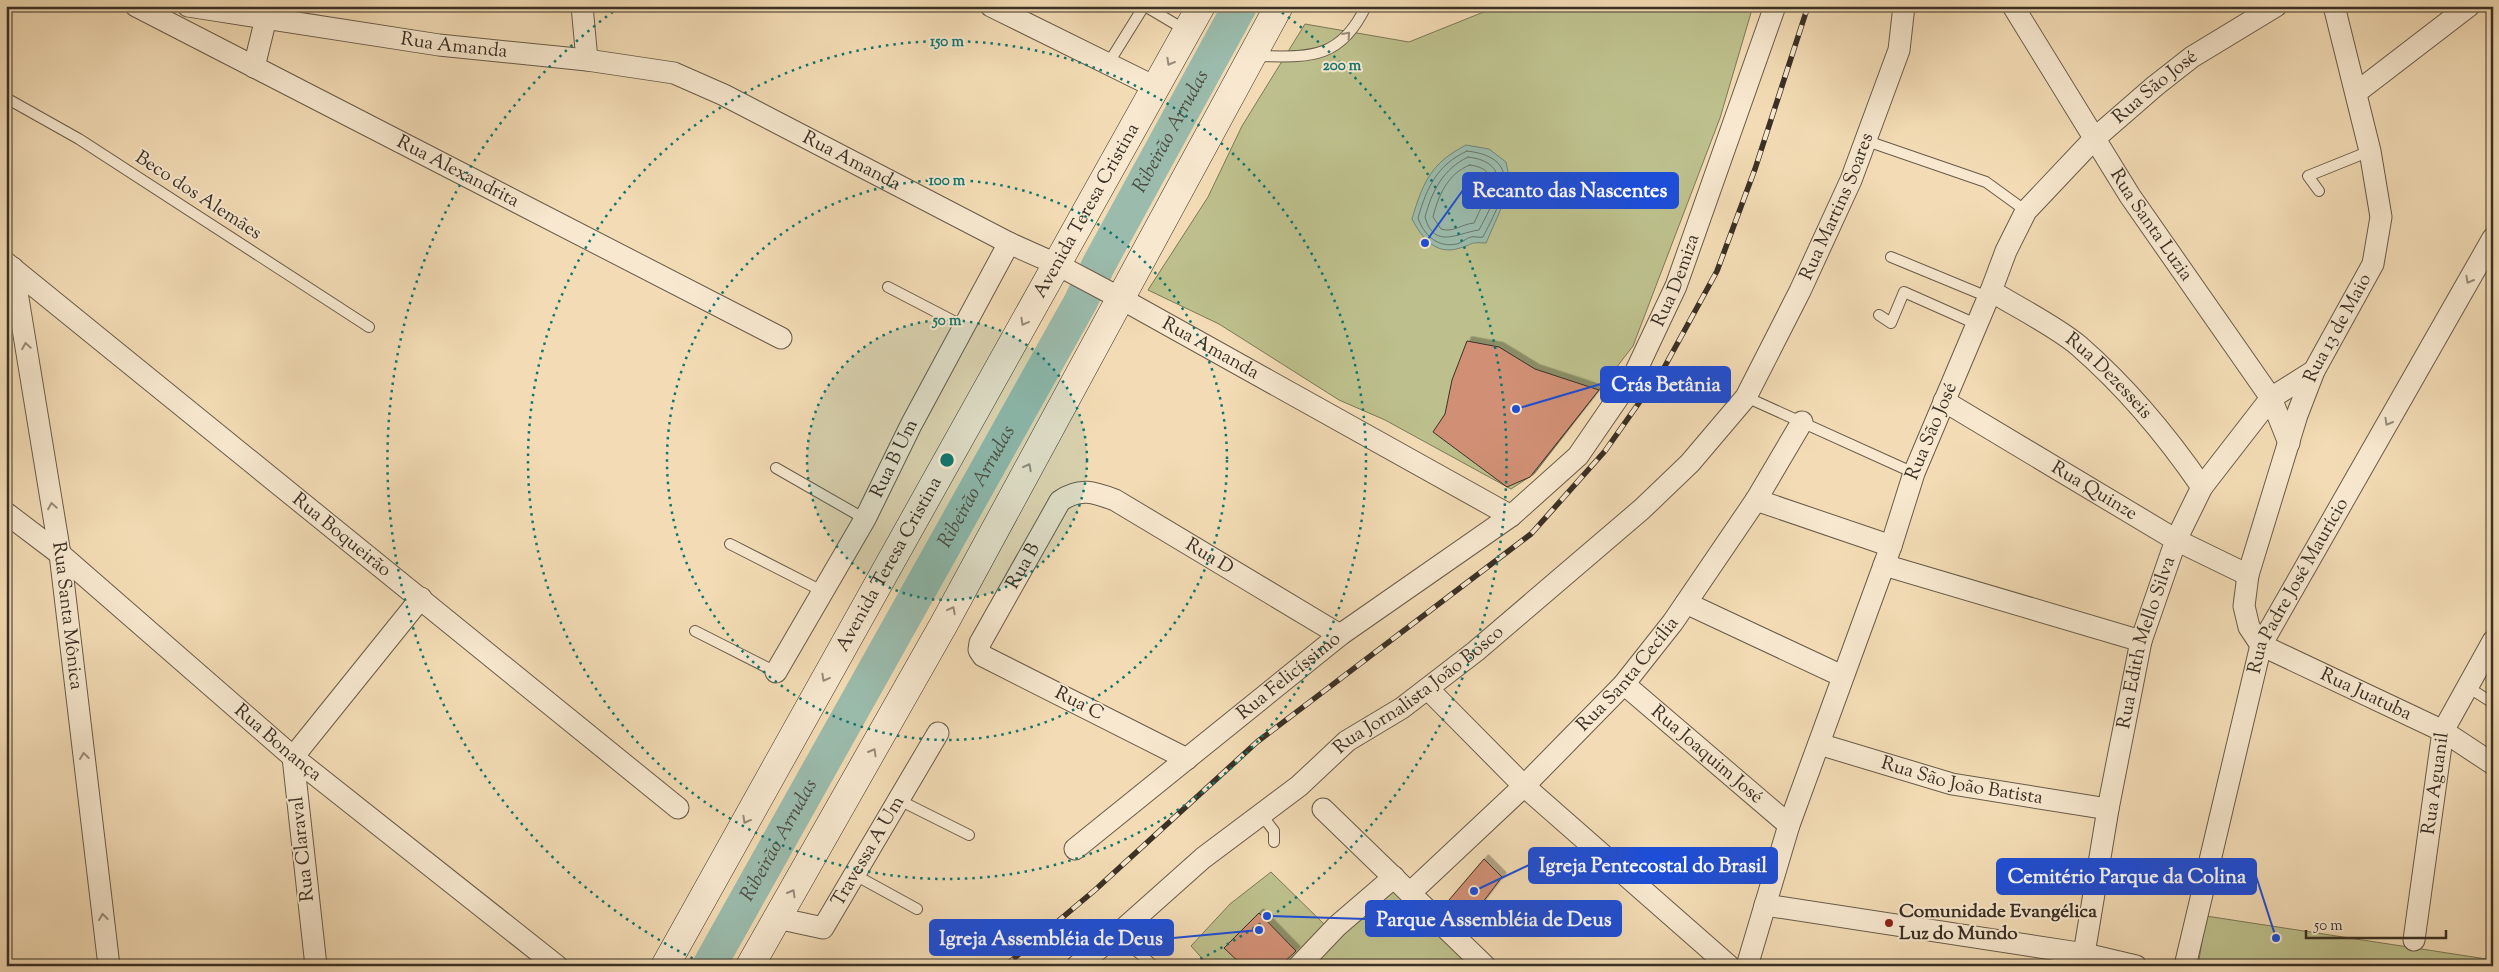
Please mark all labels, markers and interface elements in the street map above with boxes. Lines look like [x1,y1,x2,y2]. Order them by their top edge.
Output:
street label: Rua Amanda [399,26,509,65]
one-way arrow [1341,31,1350,40]
text: 150 m [930,32,964,53]
street label: Rua São José [2107,44,2204,131]
text: 200 m [1323,56,1362,77]
one-way arrow [1167,57,1177,66]
water label: Ribeirão Arrudas [1126,65,1217,198]
street label: Avenida Teresa Cristina [1027,118,1147,303]
street label: Rua Amanda [798,124,906,198]
street label: Rua Alexandrita [392,129,524,215]
street label: Rua Martins Soares [1793,129,1881,285]
street label: Beco dos Alemães [129,145,267,247]
street label: Rua Santa Luzia [2103,164,2199,287]
text: 100 m [929,171,966,192]
callout: Recanto das Nascentes [1463,173,1678,208]
text: Recanto das Nascentes [1473,178,1667,207]
street label: Rua Demiza [1645,230,1707,331]
street label: Rua 13 de Maio [2297,269,2379,386]
one-way arrow [2465,275,2475,284]
street label: Rua Amanda [1157,310,1264,386]
text: 50 m [932,311,962,332]
one-way arrow [1020,317,1030,326]
street label: Rua Dezesseis [2059,326,2158,425]
one-way arrow [21,341,31,350]
callout: Crás Betânia [1601,367,1730,402]
text: Crás Betânia [1611,372,1721,401]
street label: Rua São José [1899,378,1964,484]
street label: Rua B Um [864,415,925,503]
one-way arrow [2385,416,2395,425]
water label: Ribeirão Arrudas [931,420,1023,553]
centre of rings [938,451,956,469]
street label: Rua Quinze [2046,455,2143,527]
one-way arrow [1022,463,1032,472]
street label: Avenida Teresa Cristina [830,472,949,657]
street label: Rua Boqueirão [286,487,397,584]
street label: Rua Padre José Maurício [2241,493,2356,676]
one-way arrow [48,501,58,510]
street label: Rua D [1180,532,1239,582]
street label: Rua B [1000,538,1047,594]
street label: Rua Santa Mônica [45,540,90,691]
street label: Rua Edith Mello Silva [2111,553,2183,731]
one-way arrow [946,606,956,615]
street label: Rua Santa Cecília [1571,611,1686,738]
street label: Rua Jornalista João Bosco [1327,619,1510,761]
street label: Rua Felicíssimo [1231,626,1347,727]
street label: Rua Juatuba [2316,661,2416,728]
one-way arrow [822,673,832,682]
street label: Rua C [1050,680,1108,728]
street label: Rua Bonança [228,698,327,788]
street label: Rua Joaquim José [1645,699,1769,811]
street label: Rua Aguanil [2415,731,2456,836]
one-way arrow [866,749,876,758]
street label: Rua São João Batista [1878,750,2045,812]
one-way arrow [79,752,90,760]
water label: Ribeirão Arrudas [733,774,825,907]
street label: Travessa A Um [825,791,911,912]
street label: Rua Claraval [284,795,322,903]
one-way arrow [742,814,752,823]
callout: Igreja Pentecostal do Brasil [1529,848,1777,883]
text: Igreja Pentecostal do Brasil [1539,853,1767,882]
callout: Cemitério Parque da Colina [1997,859,2256,894]
text: Cemitério Parque da Colina [2008,864,2247,893]
one-way arrow [785,889,795,898]
place label: Comunidade Evangélica Luz do Mundo [1899,899,2097,948]
callout: Parque Assembléia de Deus [1366,901,1621,936]
text: Parque Assembléia de Deus [1376,907,1612,936]
scale bar [2306,907,2446,939]
one-way arrow [98,913,109,921]
text: 50 m [2313,916,2343,937]
marker: Comunidade Evangélica Luz do Mundo [1883,917,1895,929]
callout: Igreja Assembléia de Deus [930,920,1173,955]
text: Igreja Assembléia de Deus [939,926,1163,955]

